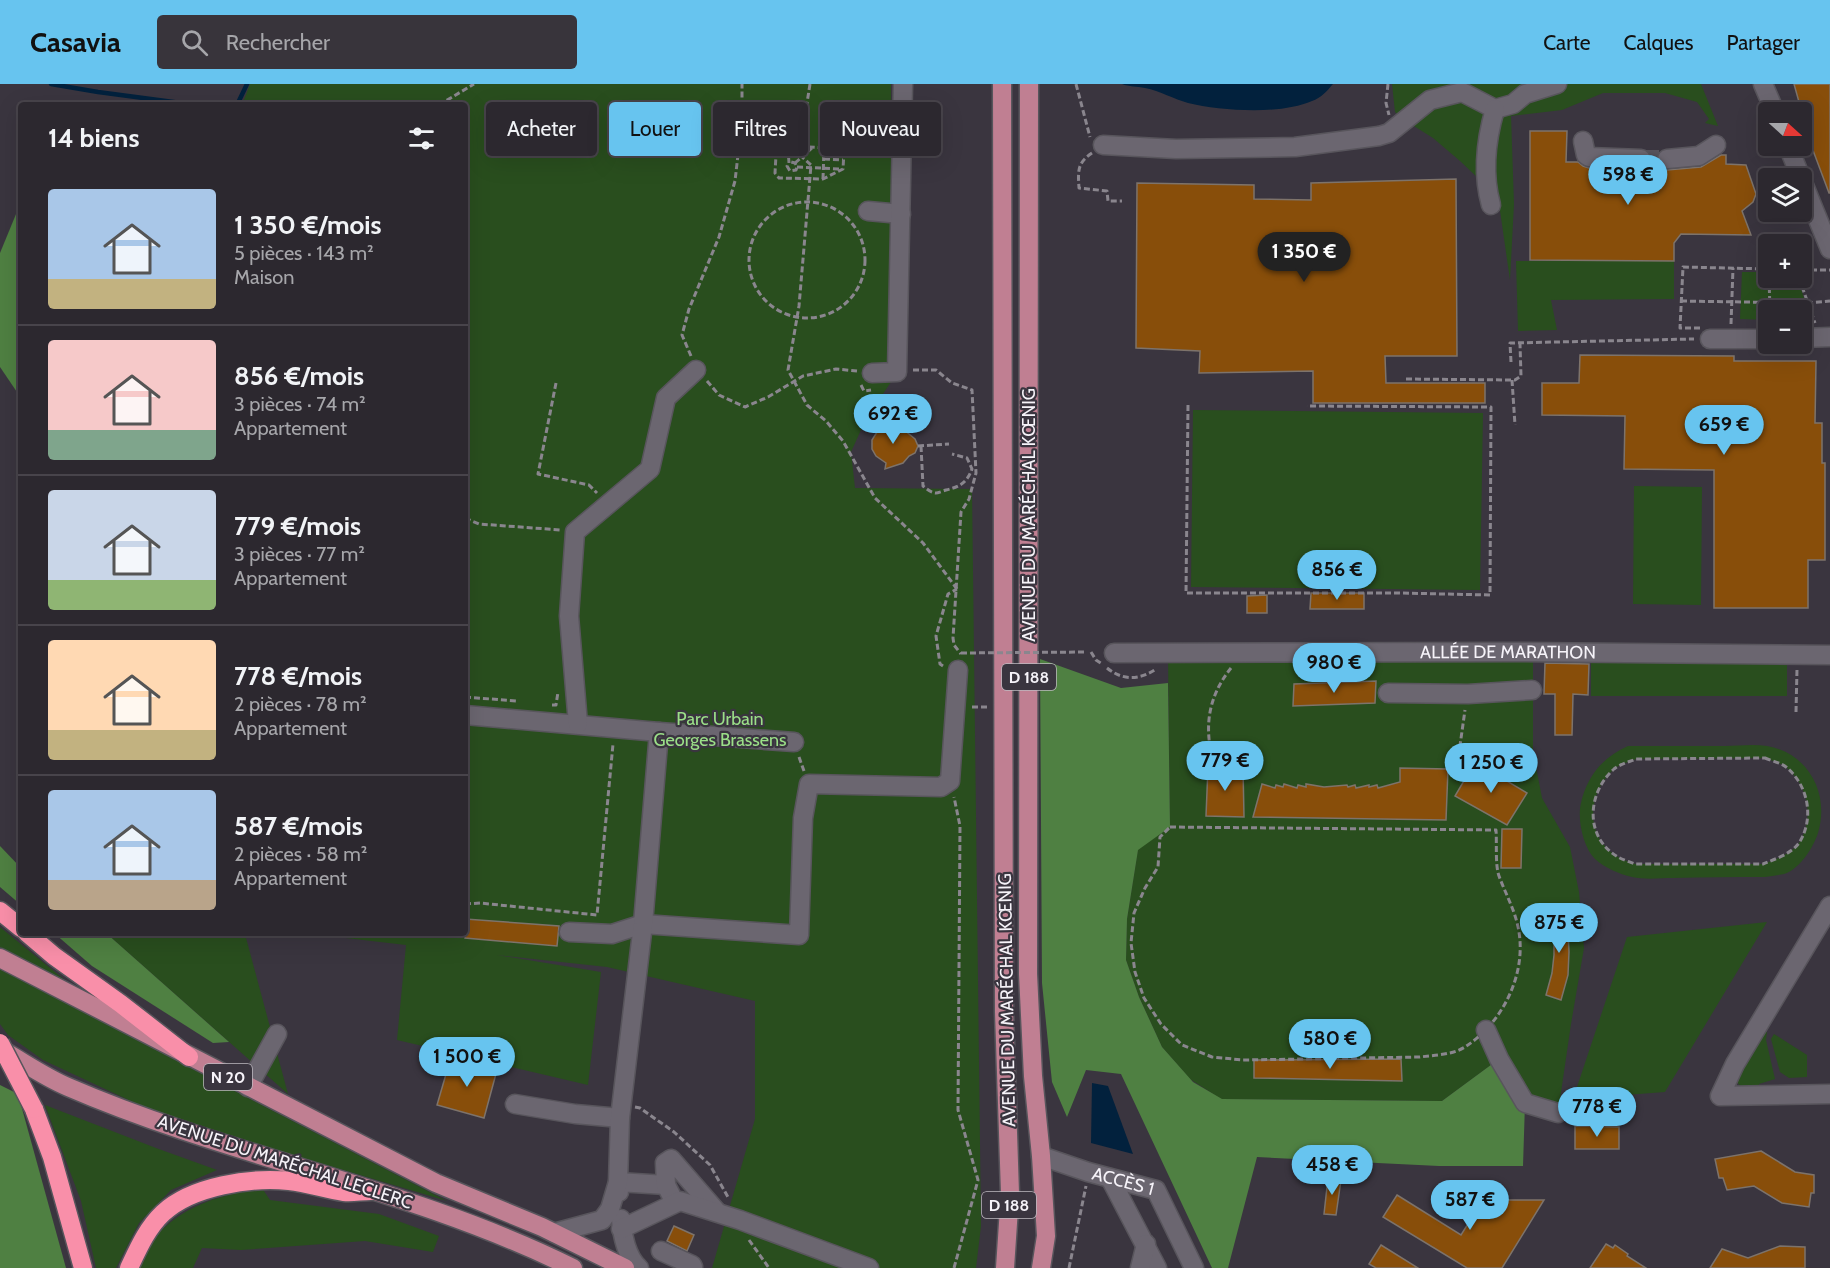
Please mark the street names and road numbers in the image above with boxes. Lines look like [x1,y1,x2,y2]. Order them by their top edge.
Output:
street label: AVENUE DU MARÉCHAL KŒNIG [1018,388,1040,642]
street label: ALLÉE DE MARATHON [1420,641,1596,664]
road number: D 188 [1002,664,1056,690]
street label: AVENUE DU MARÉCHAL KŒNIG [994,873,1020,1127]
road number: N 20 [204,1064,252,1090]
street label: AVENUE DU MARÉCHAL LECLERC [155,1110,415,1214]
street label: ACCÈS 1 [1090,1163,1157,1200]
road number: D 188 [982,1192,1036,1218]

